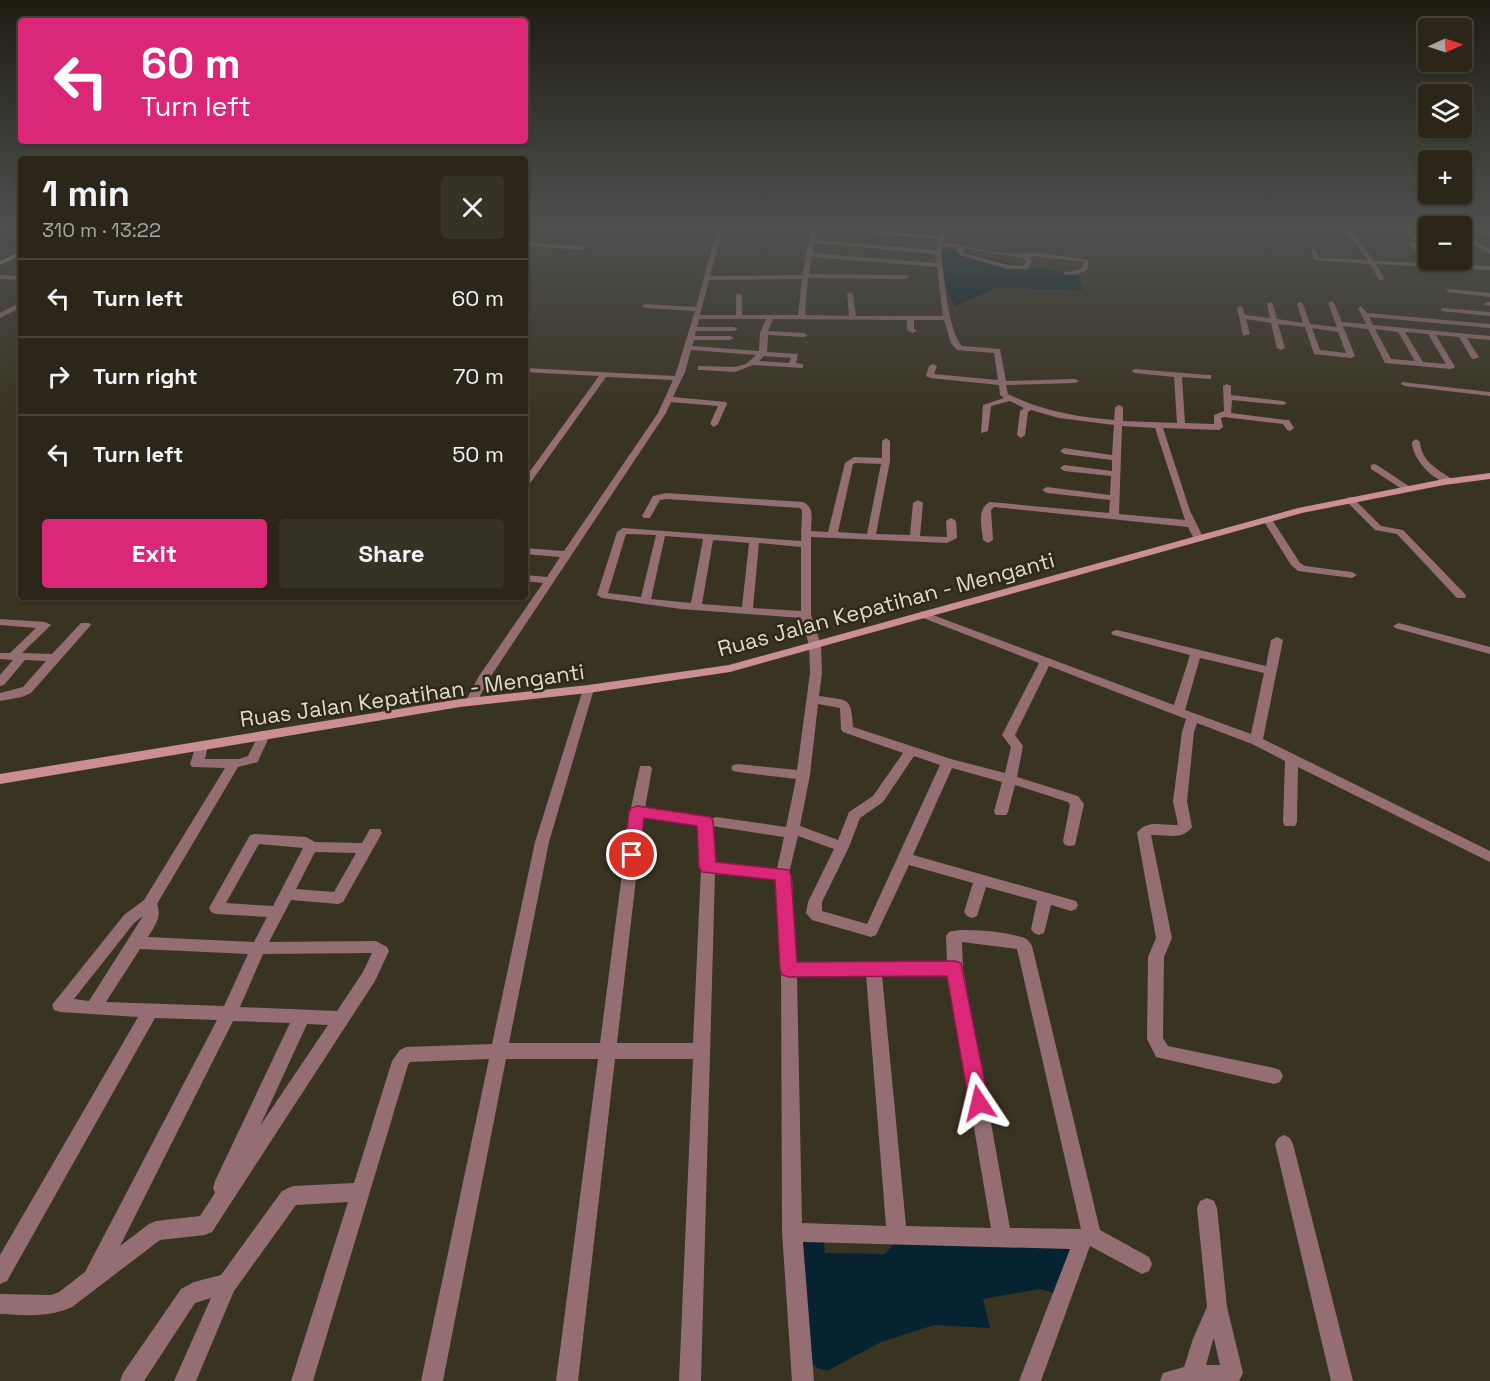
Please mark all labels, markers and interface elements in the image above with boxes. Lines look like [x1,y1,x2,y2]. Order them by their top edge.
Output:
north arrow [1418,18,1472,72]
map controls [1418,18,1472,270]
text: 60 m [141,37,241,90]
icon: left [42,42,120,120]
button: layers [1418,84,1472,138]
text: Turn left [141,89,251,124]
button: + [1418,150,1472,204]
text: 1 min [42,171,130,217]
button: close [441,176,504,239]
button: − [1418,216,1472,270]
text: 310 m · 13:22 [42,217,161,243]
icon: left [42,282,75,315]
text: Turn left [93,284,183,312]
text: 60 m [452,284,504,312]
icon: right [42,360,75,393]
text: Turn right [93,362,198,390]
text: 70 m [453,362,504,390]
icon: left [42,438,75,471]
text: Turn left [93,440,183,468]
text: 50 m [452,440,504,468]
button: Exit [42,519,267,588]
button: Share [279,519,504,588]
street label: Ruas Jalan Kepatihan - Menganti [714,545,1058,663]
street label: Ruas Jalan Kepatihan - Menganti [238,657,586,733]
pin [606,829,657,880]
icon: arrive [615,838,648,871]
position arrow [947,1071,1011,1135]

